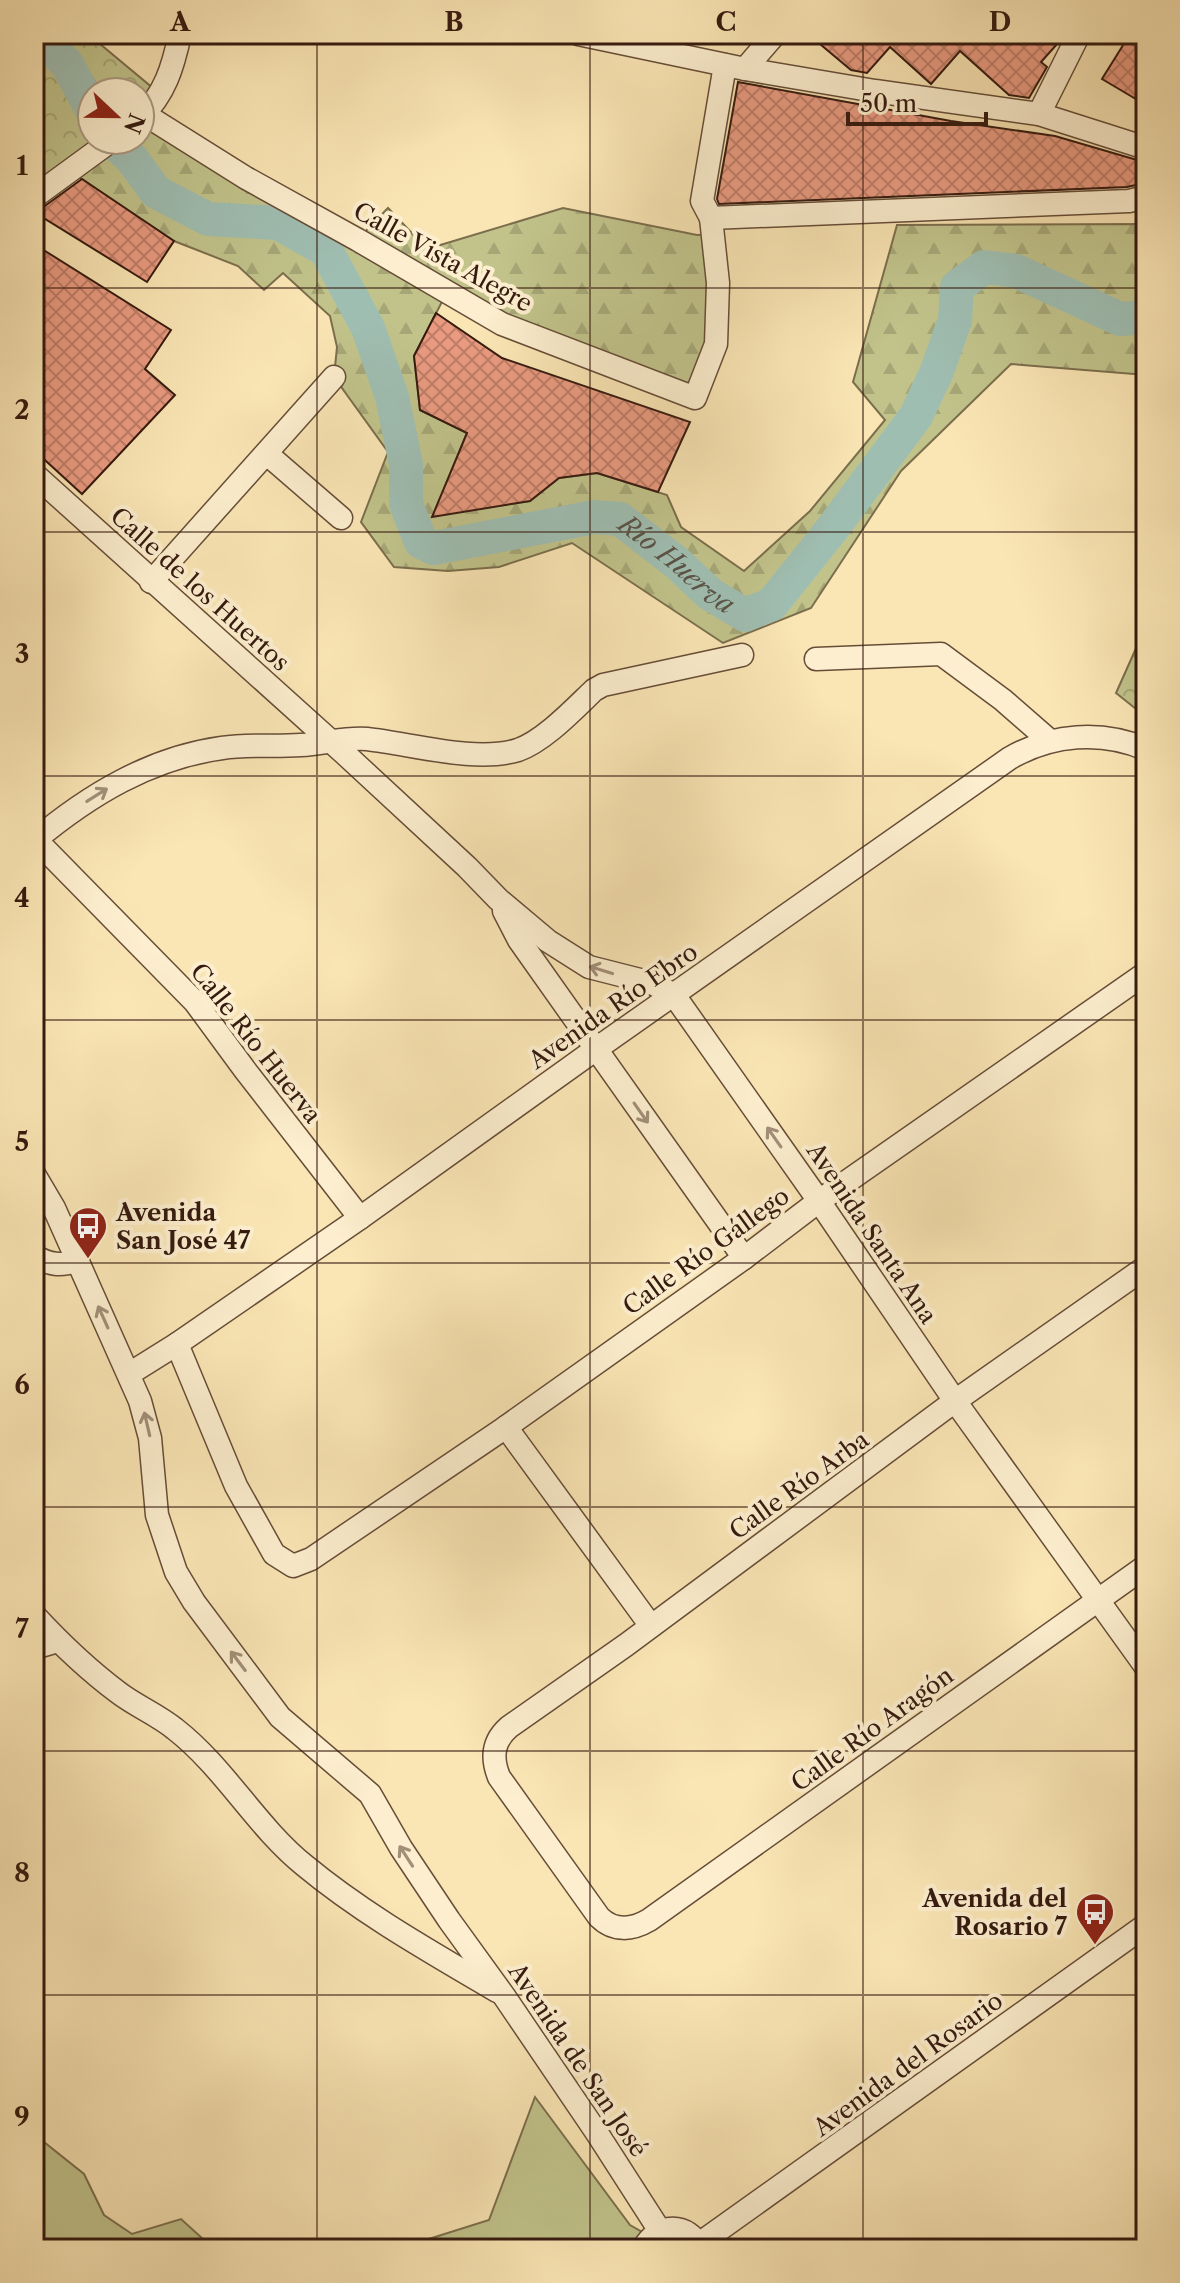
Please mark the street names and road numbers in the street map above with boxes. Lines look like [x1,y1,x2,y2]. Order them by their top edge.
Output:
street label: Calle Vista Alegre [349,196,537,318]
street label: Calle de los Huertos [105,501,295,677]
street label: Avenida Río Ebro [522,937,703,1076]
street label: Calle Río Huerva [185,957,328,1129]
street label: Avenida Santa Ana [800,1136,943,1329]
street label: Calle Río Gállego [617,1181,795,1321]
street label: Calle Río Arba [724,1424,875,1545]
street label: Calle Río Aragón [785,1661,959,1797]
street label: Avenida de San José [502,1957,654,2162]
street label: Avenida del Rosario [807,1986,1008,2143]

